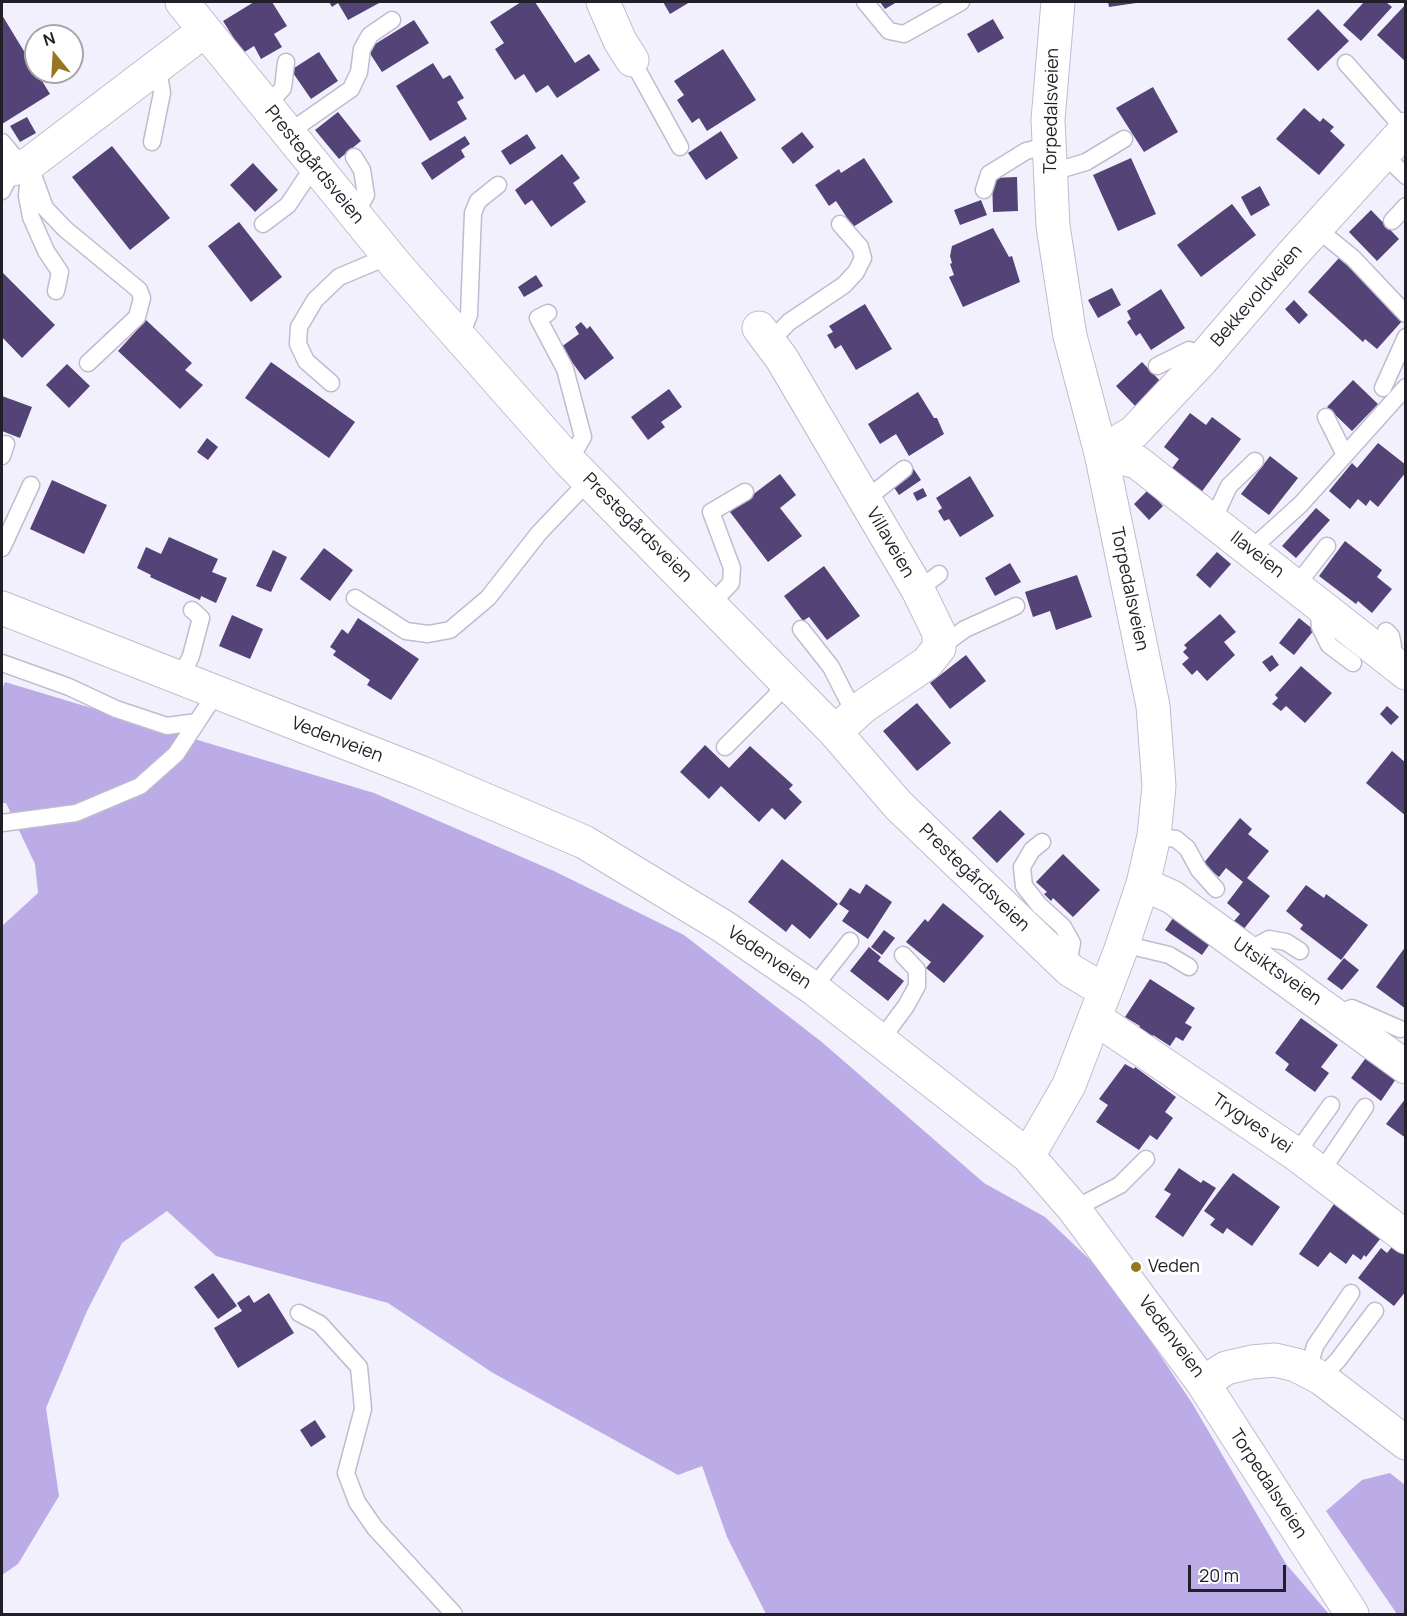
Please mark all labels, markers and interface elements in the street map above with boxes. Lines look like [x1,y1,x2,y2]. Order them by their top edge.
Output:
north arrow [24,24,84,84]
text: N [40,27,58,51]
street label: Torpedalsveien [1040,48,1064,174]
street label: Prestegårdsveien [260,102,368,228]
street label: Bekkevoldveien [1207,241,1307,351]
street label: Prestegårdsveien [578,469,696,587]
street label: Villaveien [861,504,919,582]
street label: Torpedalsveien [1105,525,1153,653]
street label: Ilaveien [1226,527,1288,583]
street label: Vedenveien [288,713,386,767]
street label: Prestegårdsveien [914,820,1034,936]
street label: Vedenveien [723,922,815,994]
street label: Utsiktsveien [1229,934,1325,1010]
street label: Trygves vei [1208,1089,1296,1159]
place label: Veden [1148,1256,1200,1278]
marker: Veden [1129,1260,1143,1274]
street label: Vedenveien [1133,1292,1209,1382]
street label: Torpedalsveien [1225,1425,1311,1543]
scale bar [1191,1553,1288,1591]
text: 20 m [1199,1563,1239,1587]

